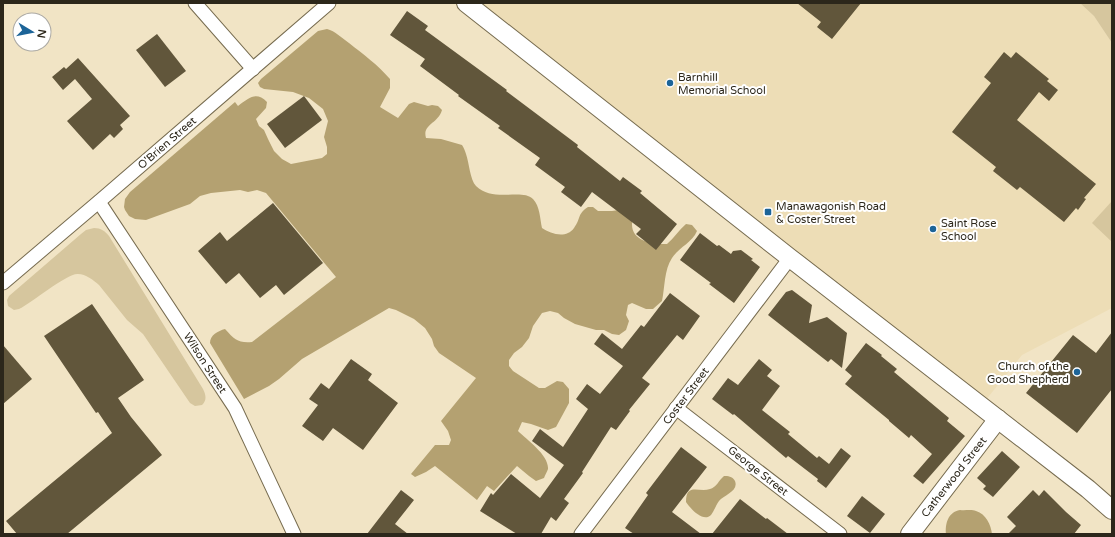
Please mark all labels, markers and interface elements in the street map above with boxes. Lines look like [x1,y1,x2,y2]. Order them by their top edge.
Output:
north arrow [12,12,52,52]
text: N [34,28,49,39]
place label: Barnhill Memorial School [678,71,766,97]
marker: Barnhill Memorial School [665,78,675,88]
street label: O'Brien Street [135,114,199,172]
place label: Manawagonish Road & Coster Street [776,200,886,226]
marker: Manawagonish Road & Coster Street [763,207,773,217]
place label: Saint Rose School [941,217,996,243]
marker: Saint Rose School [928,224,938,234]
street label: Wilson Street [181,330,229,396]
place label: Church of the Good Shepherd [987,360,1069,386]
street label: Coster Street [660,365,712,427]
marker: Church of the Good Shepherd [1072,367,1082,377]
street label: Catherwood Street [919,434,989,520]
street label: George Street [725,443,791,499]

